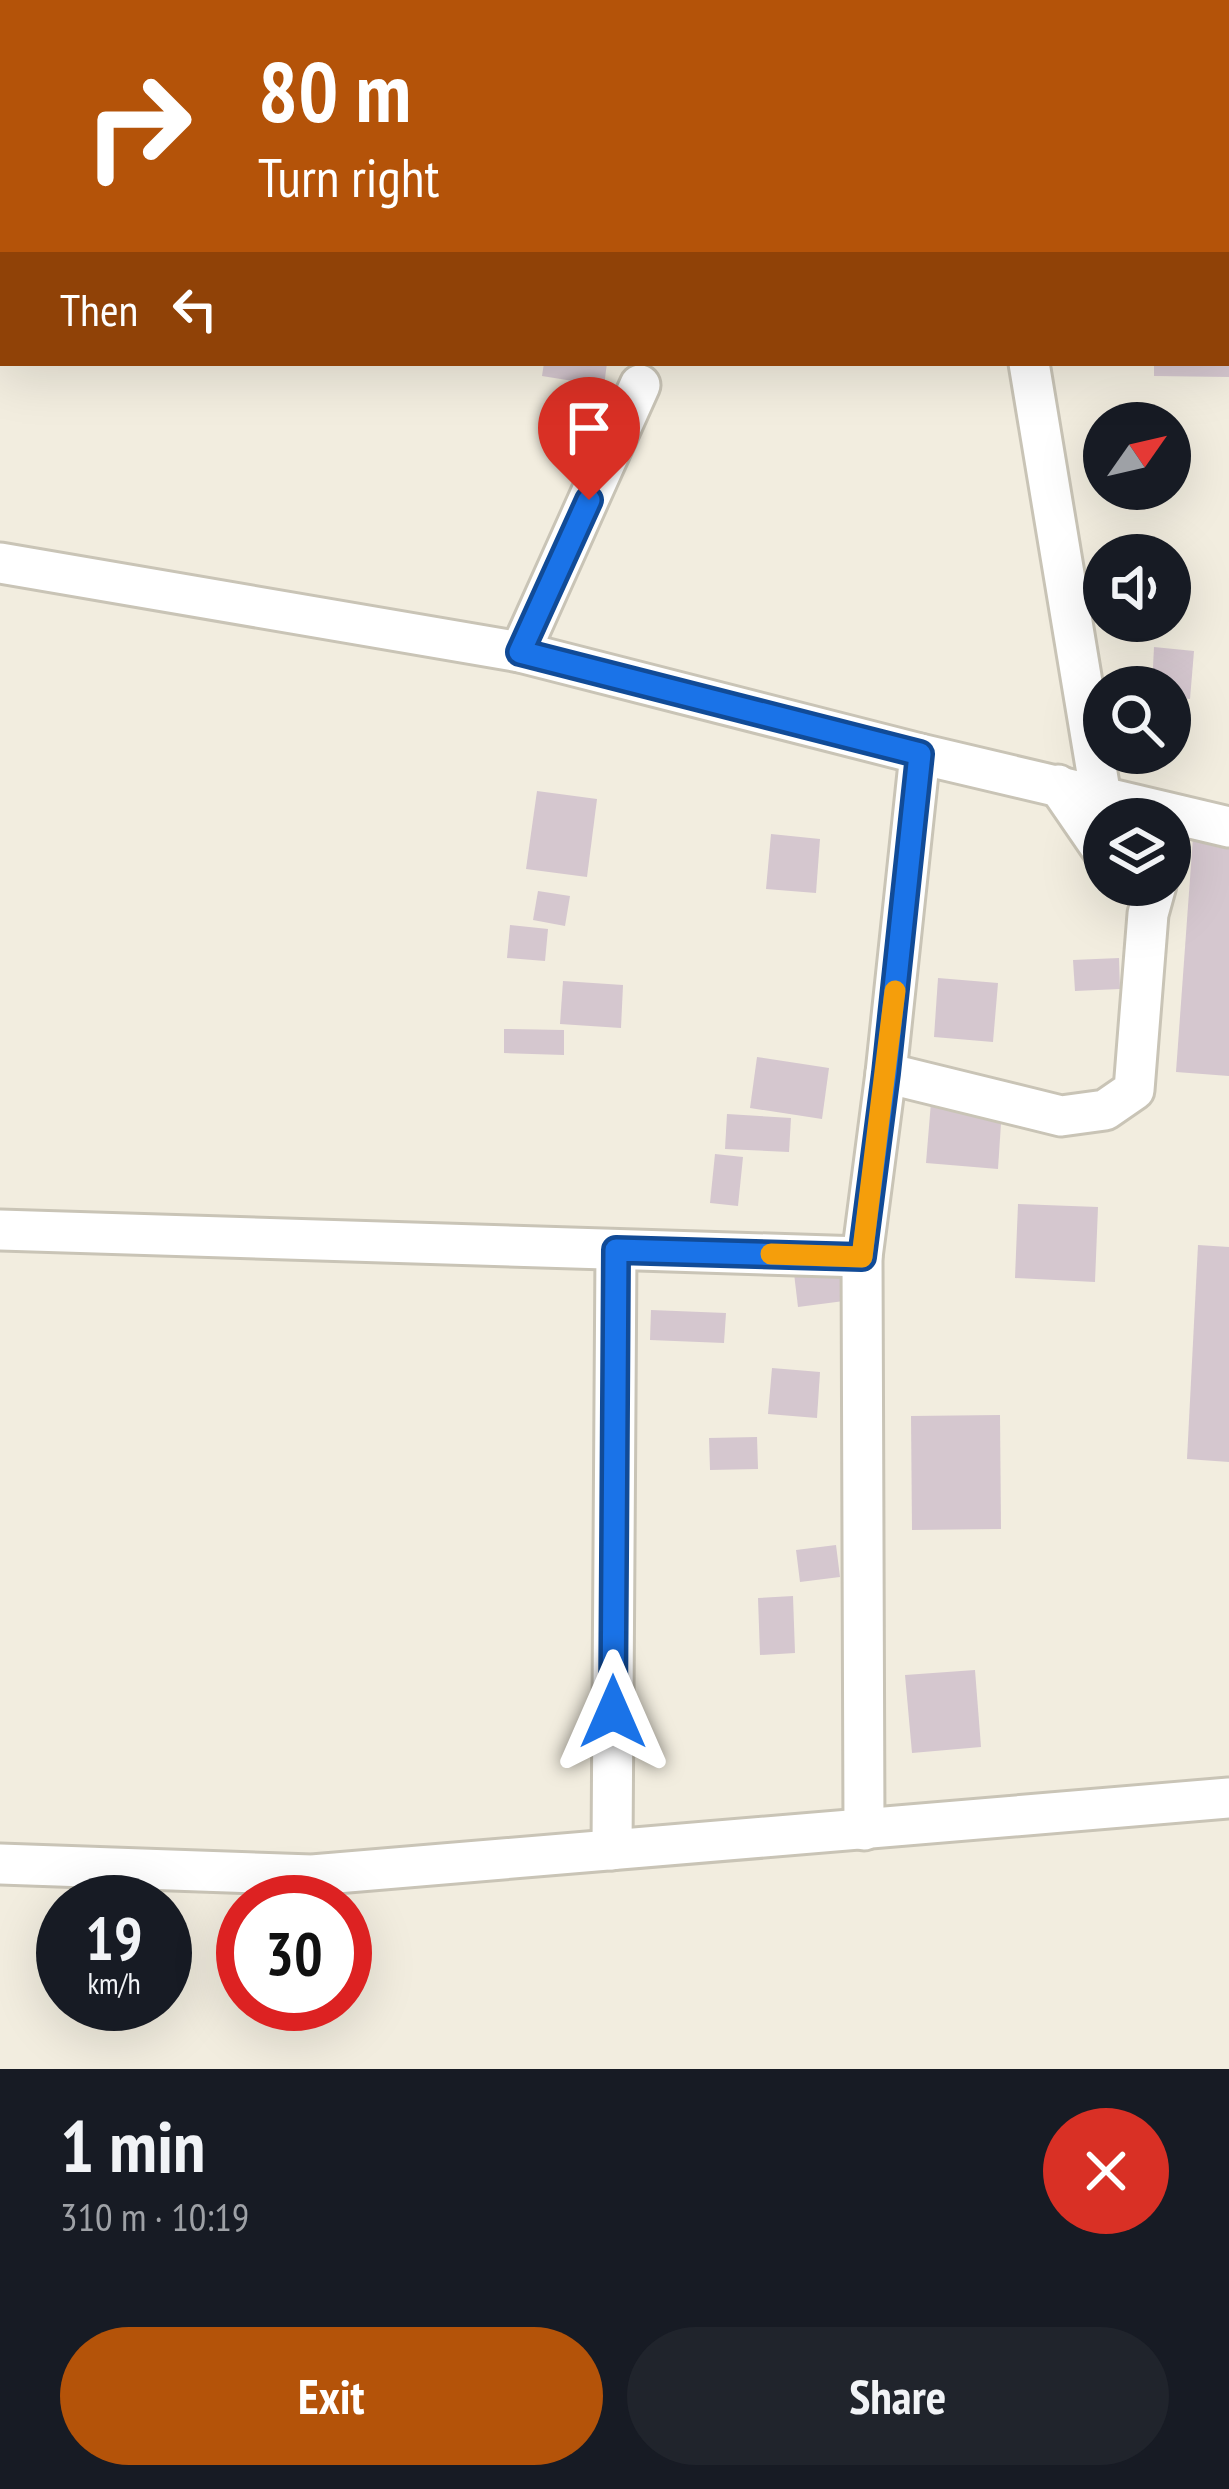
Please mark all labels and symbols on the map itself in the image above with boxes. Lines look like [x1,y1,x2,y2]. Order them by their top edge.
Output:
pin [538,377,640,500]
north arrow [1083,402,1191,510]
position arrow [550,1649,676,1775]
speed limit sign: 30 [216,1875,372,2031]

